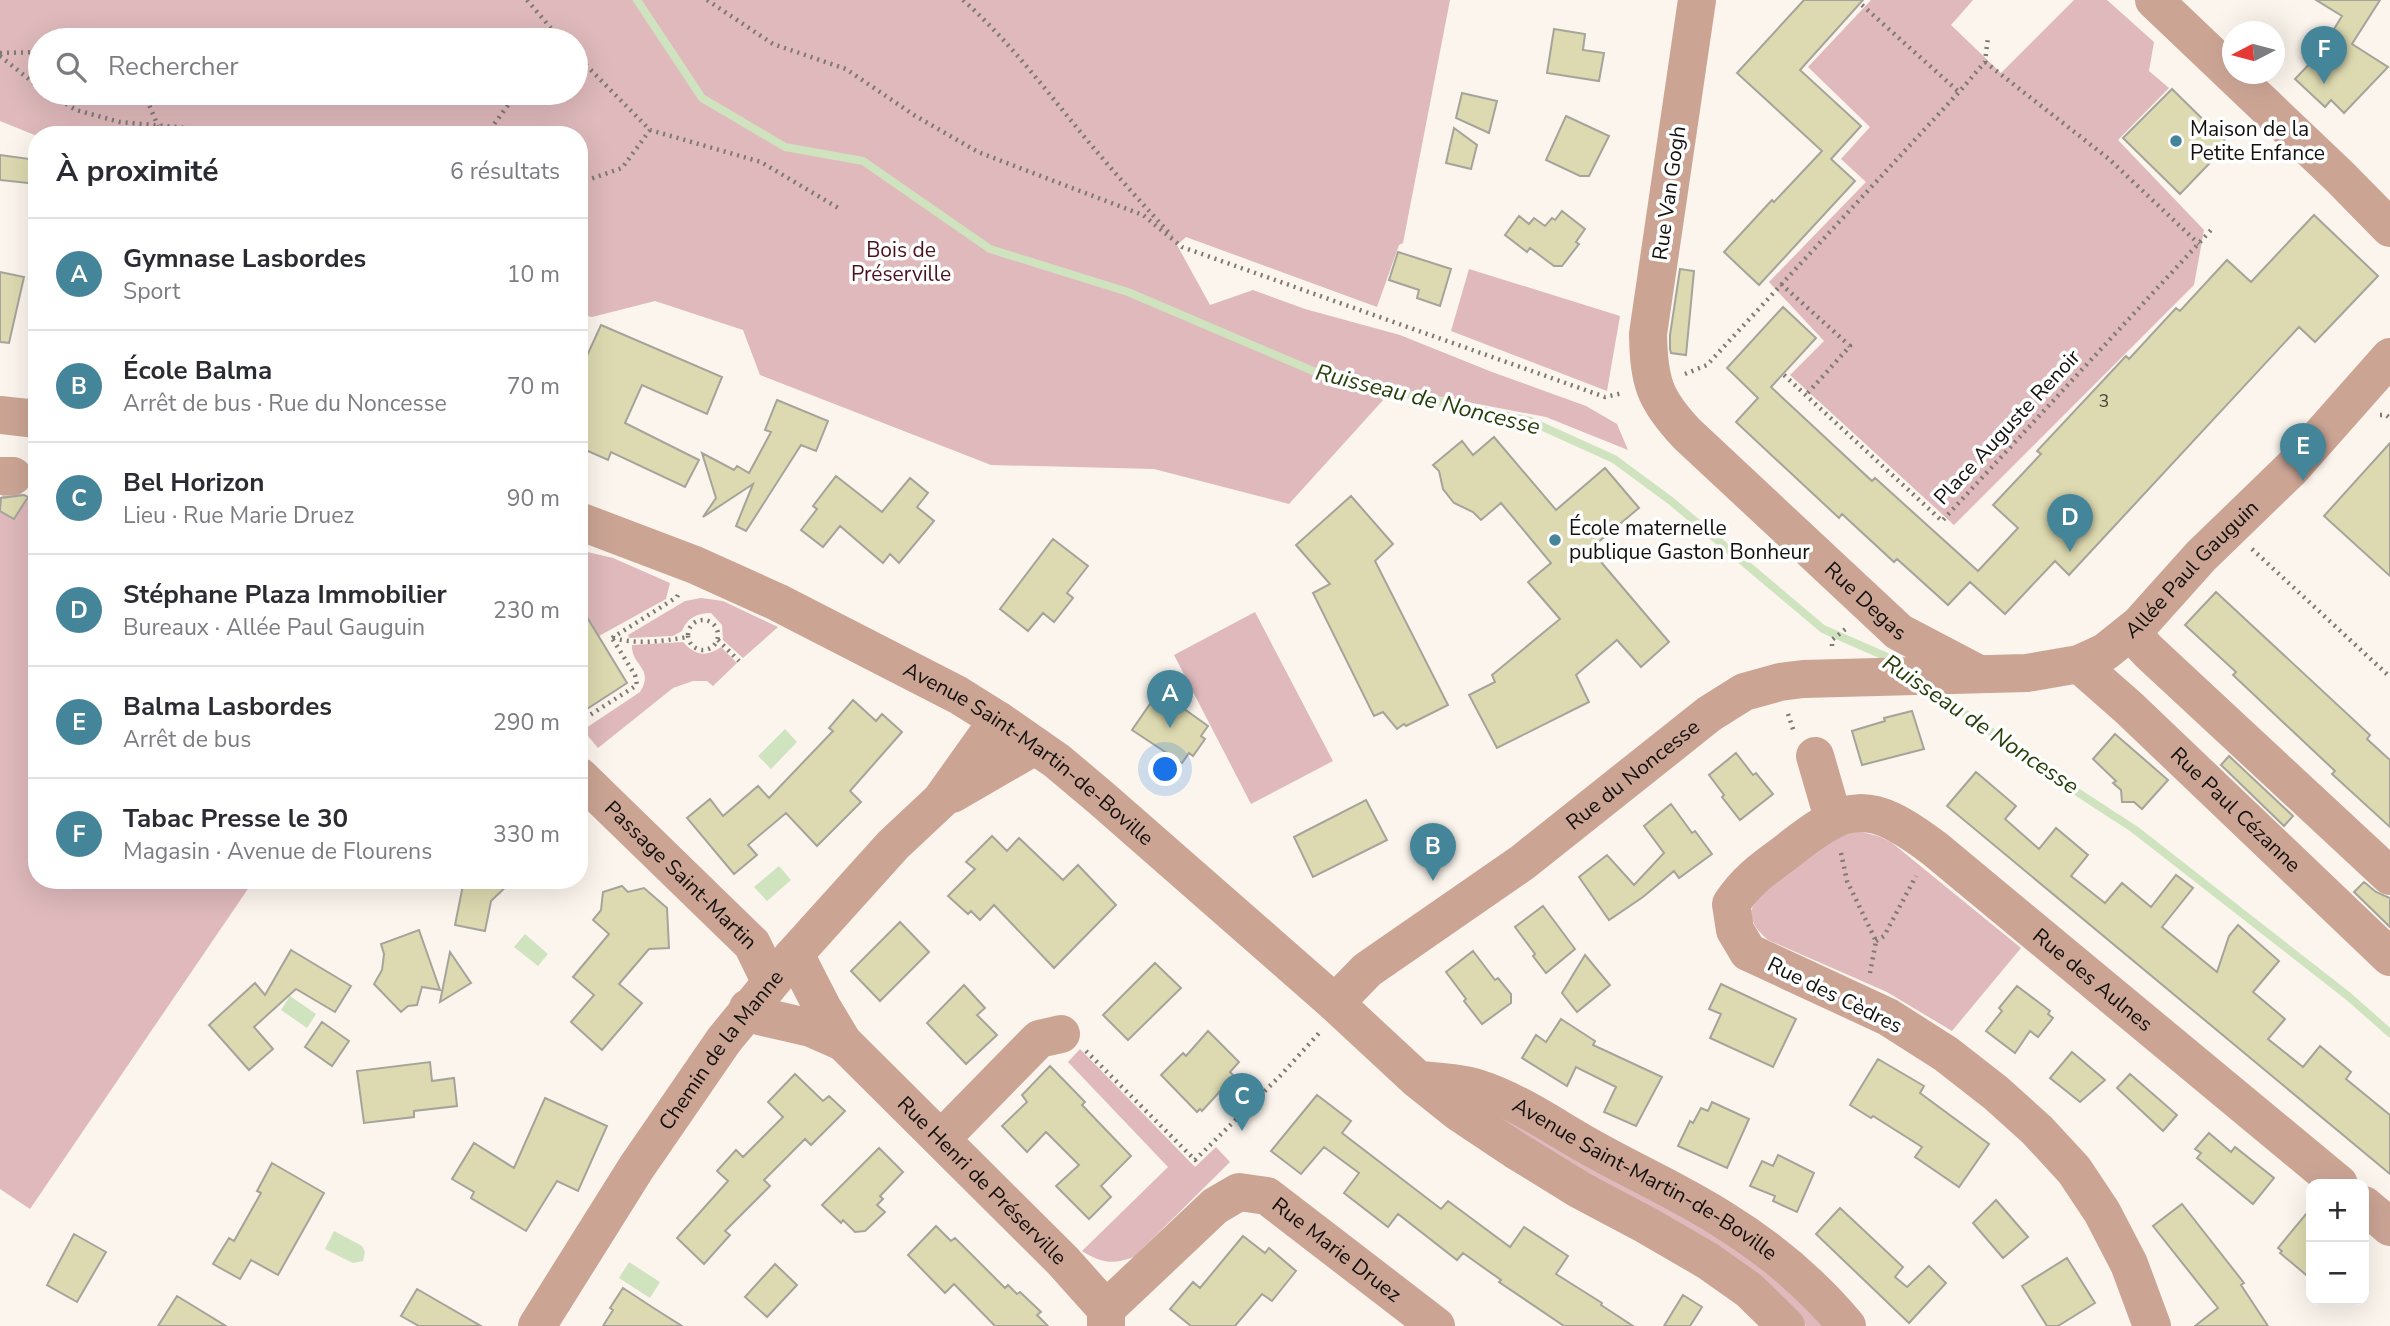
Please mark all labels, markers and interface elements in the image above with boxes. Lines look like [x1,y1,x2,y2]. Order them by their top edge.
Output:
north arrow [2222,21,2285,84]
pin: F [2301,26,2347,84]
search box [28,28,588,105]
icon: search [52,48,90,86]
text: Rechercher [108,49,239,84]
place label: Maison de la Petite Enfance [2190,115,2325,167]
street label: Rue Van Gogh [1646,124,1692,262]
marker: Maison de la Petite Enfance [2168,133,2184,149]
text: À proximité [56,151,218,192]
text: 6 résultats [450,156,560,187]
park label: Bois de Préserville [851,236,951,288]
text: Gymnase Lasbordes [123,241,366,276]
text: A [70,259,88,290]
text: 10 m [507,259,560,290]
text: Sport [123,276,180,307]
street label: Place Auguste Renoir [1928,343,2087,511]
text: École Balma [123,353,272,388]
water label: Ruisseau de Noncesse [1312,357,1543,442]
text: B [71,371,87,402]
text: 70 m [507,371,560,402]
text: Arrêt de bus · Rue du Noncesse [123,388,447,419]
house number: 3 [2099,389,2109,413]
pin: E [2280,423,2326,481]
text: Bel Horizon [123,465,264,500]
text: C [71,483,87,514]
text: 90 m [507,483,560,514]
pin: D [2047,494,2093,552]
street label: Allée Paul Gauguin [2119,494,2265,645]
text: Lieu · Rue Marie Druez [123,500,354,531]
place label: École maternelle publique Gaston Bonheur [1569,514,1810,566]
marker: École maternelle publique Gaston Bonheur [1547,532,1563,548]
street label: Rue Degas [1819,556,1911,647]
text: Stéphane Plaza Immobilier [123,577,447,612]
text: D [70,595,88,626]
text: 230 m [493,595,560,626]
text: Bureaux · Allée Paul Gauguin [123,612,425,643]
water label: Ruisseau de Noncesse [1877,647,2085,802]
street label: Avenue Saint-Martin-de-Boville [899,655,1160,852]
pin: A [1147,670,1193,728]
text: Balma Lasbordes [123,689,332,724]
text: E [72,707,86,738]
text: 290 m [493,707,560,738]
street label: Rue du Noncesse [1560,713,1705,836]
text: Arrêt de bus [123,724,251,755]
street label: Rue Paul Cézanne [2164,741,2307,879]
your location [1148,752,1182,786]
street label: Passage Saint-Martin [598,794,763,956]
text: Tabac Presse le 30 [123,801,348,836]
text: F [73,819,85,850]
text: 330 m [493,819,560,850]
pin: B [1410,823,1456,881]
text: Magasin · Avenue de Flourens [123,836,432,867]
street label: Rue des Aulnes [2027,922,2159,1038]
street label: Rue des Cèdres [1763,950,1907,1040]
street label: Chemin de la Manne [652,964,790,1136]
pin: C [1219,1073,1265,1131]
street label: Rue Henri de Préserville [891,1090,1073,1271]
street label: Avenue Saint-Martin-de-Boville [1508,1091,1783,1267]
map controls [2306,1179,2369,1305]
button: + [2306,1179,2369,1242]
street label: Rue Marie Druez [1266,1191,1407,1309]
button: − [2306,1242,2369,1305]

